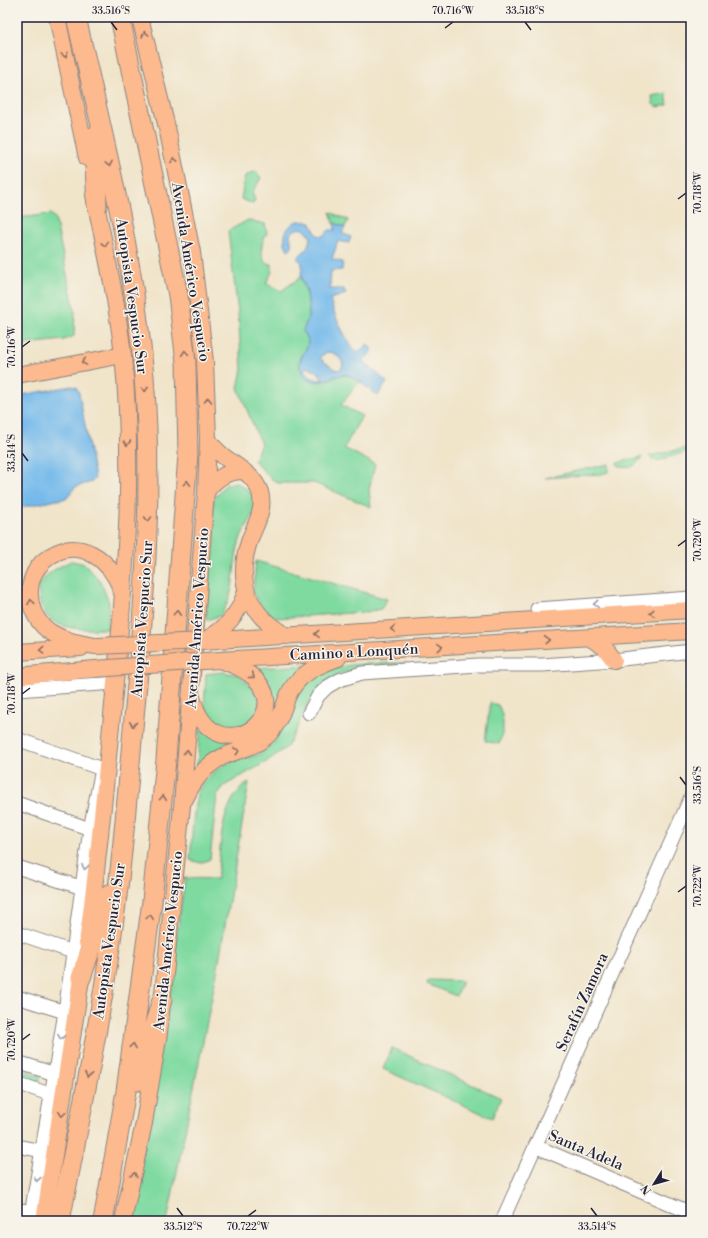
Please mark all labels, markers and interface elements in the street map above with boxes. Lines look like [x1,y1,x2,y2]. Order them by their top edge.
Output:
text: 33.516°S [92,5,130,17]
text: 70.716°W [432,5,475,17]
text: 33.518°S [506,5,544,17]
one-way arrow [141,30,149,37]
one-way arrow [61,52,69,58]
one-way arrow [170,157,179,163]
one-way arrow [104,161,112,168]
text: 70.718°W [692,171,704,214]
street label: Avenida Américo Vespucio [167,180,214,363]
street label: Autopista Vespucio Sur [111,216,152,376]
one-way arrow [100,241,108,248]
text: 70.716°W [6,325,18,368]
one-way arrow [181,350,190,356]
one-way arrow [81,357,87,366]
one-way arrow [140,386,149,392]
one-way arrow [203,397,212,403]
text: 33.514°S [6,434,18,472]
one-way arrow [123,440,132,446]
one-way arrow [183,480,192,486]
one-way arrow [144,516,153,522]
text: 70.720°W [692,517,704,562]
street label: Avenida Américo Vespucio [182,527,213,710]
street label: Autopista Vespucio Sur [127,539,157,699]
one-way arrow [27,599,36,605]
one-way arrow [593,600,599,609]
one-way arrow [649,608,655,617]
one-way arrow [172,610,181,616]
one-way arrow [390,625,396,633]
one-way arrow [314,629,320,638]
one-way arrow [544,636,550,645]
street label: Camino a Lonquén [289,640,419,665]
one-way arrow [437,643,443,651]
one-way arrow [39,646,46,655]
one-way arrow [247,671,254,678]
text: 70.718°W [6,672,18,715]
one-way arrow [129,721,138,727]
one-way arrow [234,748,240,756]
one-way arrow [182,749,191,755]
text: 33.516°S [692,766,704,804]
one-way arrow [158,795,167,801]
street label: Avenida Américo Vespucio [149,850,187,1033]
street label: Autopista Vespucio Sur [89,861,130,1021]
one-way arrow [81,864,90,870]
text: 70.722°W [692,864,704,907]
one-way arrow [145,914,154,920]
street label: Serafín Zamora [552,950,613,1054]
text: 70.720°W [6,1017,18,1062]
one-way arrow [57,1034,65,1040]
one-way arrow [128,1043,137,1049]
one-way arrow [84,1072,92,1078]
one-way arrow [58,1111,67,1117]
street label: Santa Adela [545,1126,627,1175]
north arrow [634,1164,674,1204]
one-way arrow [129,1172,137,1178]
one-way arrow [33,1176,42,1183]
text: N [638,1181,655,1197]
text: 33.512°S [164,1221,202,1233]
text: 70.722°W [227,1221,270,1233]
text: 33.514°S [578,1221,616,1233]

